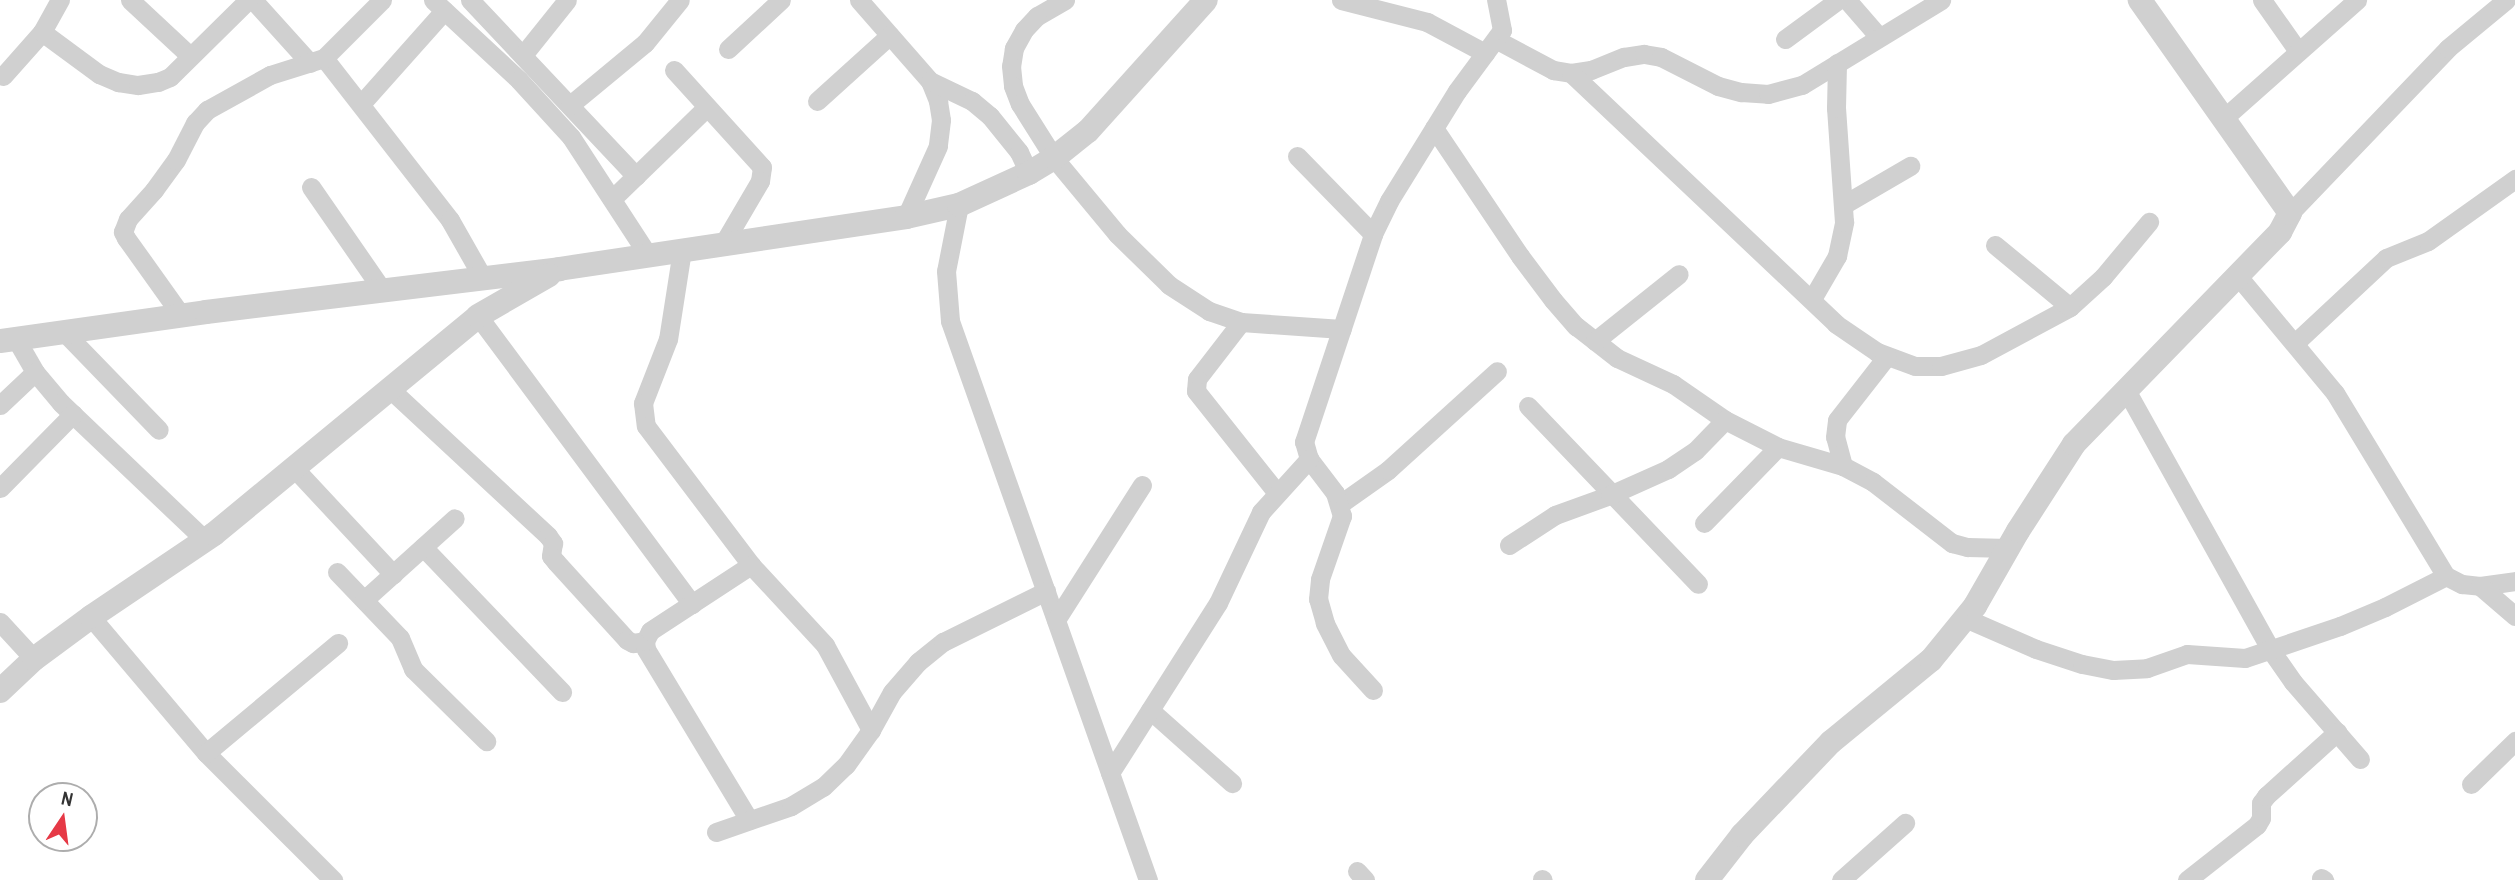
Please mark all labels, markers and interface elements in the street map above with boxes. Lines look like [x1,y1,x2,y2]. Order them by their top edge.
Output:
north arrow [28,782,98,852]
text: N [59,785,76,812]

